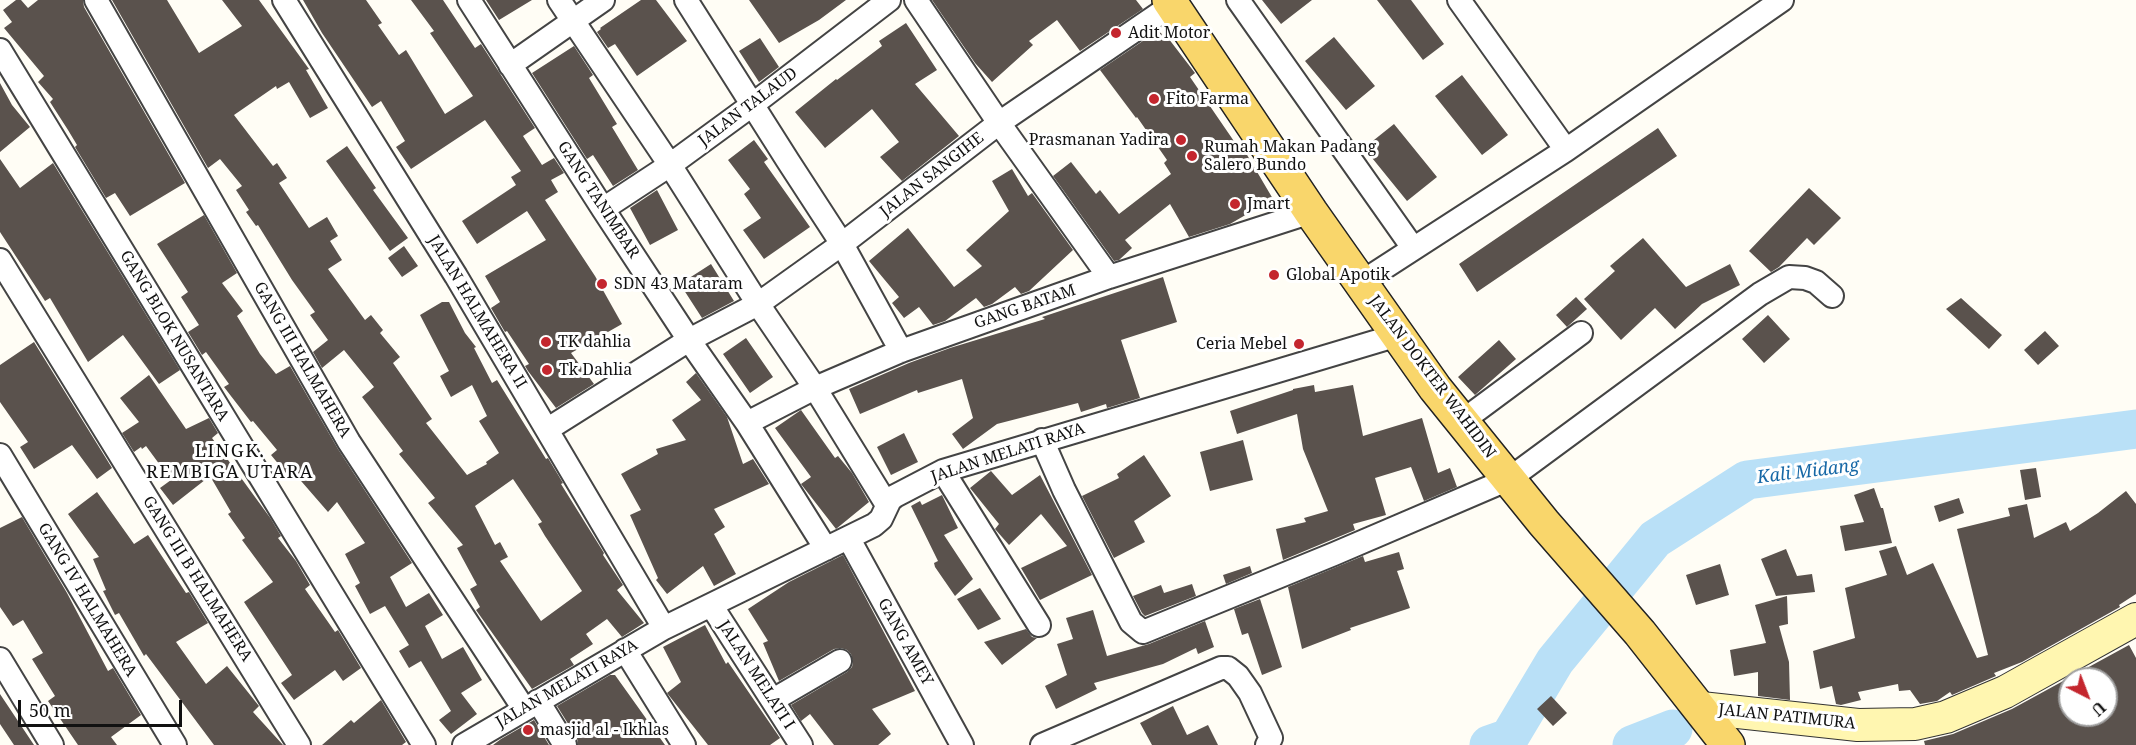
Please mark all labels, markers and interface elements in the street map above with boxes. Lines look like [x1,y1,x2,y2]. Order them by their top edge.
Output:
place label: Adit Motor [1128,23,1210,43]
marker: Adit Motor [1109,26,1123,40]
street label: JALAN TALAUD [695,64,801,150]
place label: Fito Farma [1166,89,1249,109]
marker: Fito Farma [1147,92,1161,106]
street label: JALAN SANGIHE [876,129,988,221]
place label: Prasmanan Yadira [1029,130,1169,150]
marker: Prasmanan Yadira [1174,133,1188,147]
place label: Rumah Makan Padang Salero Bundo [1204,137,1376,175]
street label: GANG TANIMBAR [553,138,643,262]
marker: Rumah Makan Padang Salero Bundo [1185,149,1199,163]
place label: Jmart [1247,194,1290,214]
marker: Jmart [1228,197,1242,211]
street label: JALAN HALMAHERA II [424,232,530,392]
street label: GANG BLOK NUSANTARA [115,247,233,425]
place label: Global Apotik [1286,265,1390,285]
marker: Global Apotik [1267,268,1281,282]
place label: SDN 43 Mataram [614,274,743,294]
marker: SDN 43 Mataram [595,277,609,291]
street label: GANG III HALMAHERA [249,279,355,441]
street label: GANG BATAM [972,281,1078,333]
street label: JALAN DOKTER WAHIDIN [1364,292,1500,462]
place label: TK dahlia [558,332,631,352]
place label: Ceria Mebel [1196,334,1287,354]
marker: TK dahlia [539,335,553,349]
marker: Ceria Mebel [1292,337,1306,351]
place label: Tk Dahlia [559,360,632,380]
marker: Tk Dahlia [540,363,554,377]
street label: JALAN MELATI RAYA [929,419,1087,487]
district label: LINGK. REMBIGA UTARA [146,441,314,484]
water label: Kali Midang [1756,455,1860,489]
street label: GANG III B HALMAHERA [138,493,256,665]
street label: GANG IV HALMAHERA [33,520,141,680]
street label: GANG AMEY [873,595,937,689]
street label: JALAN MELATI I [714,617,798,733]
street label: JALAN MELATI RAYA [493,636,641,732]
north arrow [2058,667,2118,727]
scale bar [21,688,184,726]
text: U [2087,697,2111,721]
text: 50 m [29,698,71,722]
street label: JALAN PATIMURA [1718,700,1856,734]
place label: masjid al - Ikhlas [540,720,669,740]
marker: masjid al - Ikhlas [521,723,535,737]

